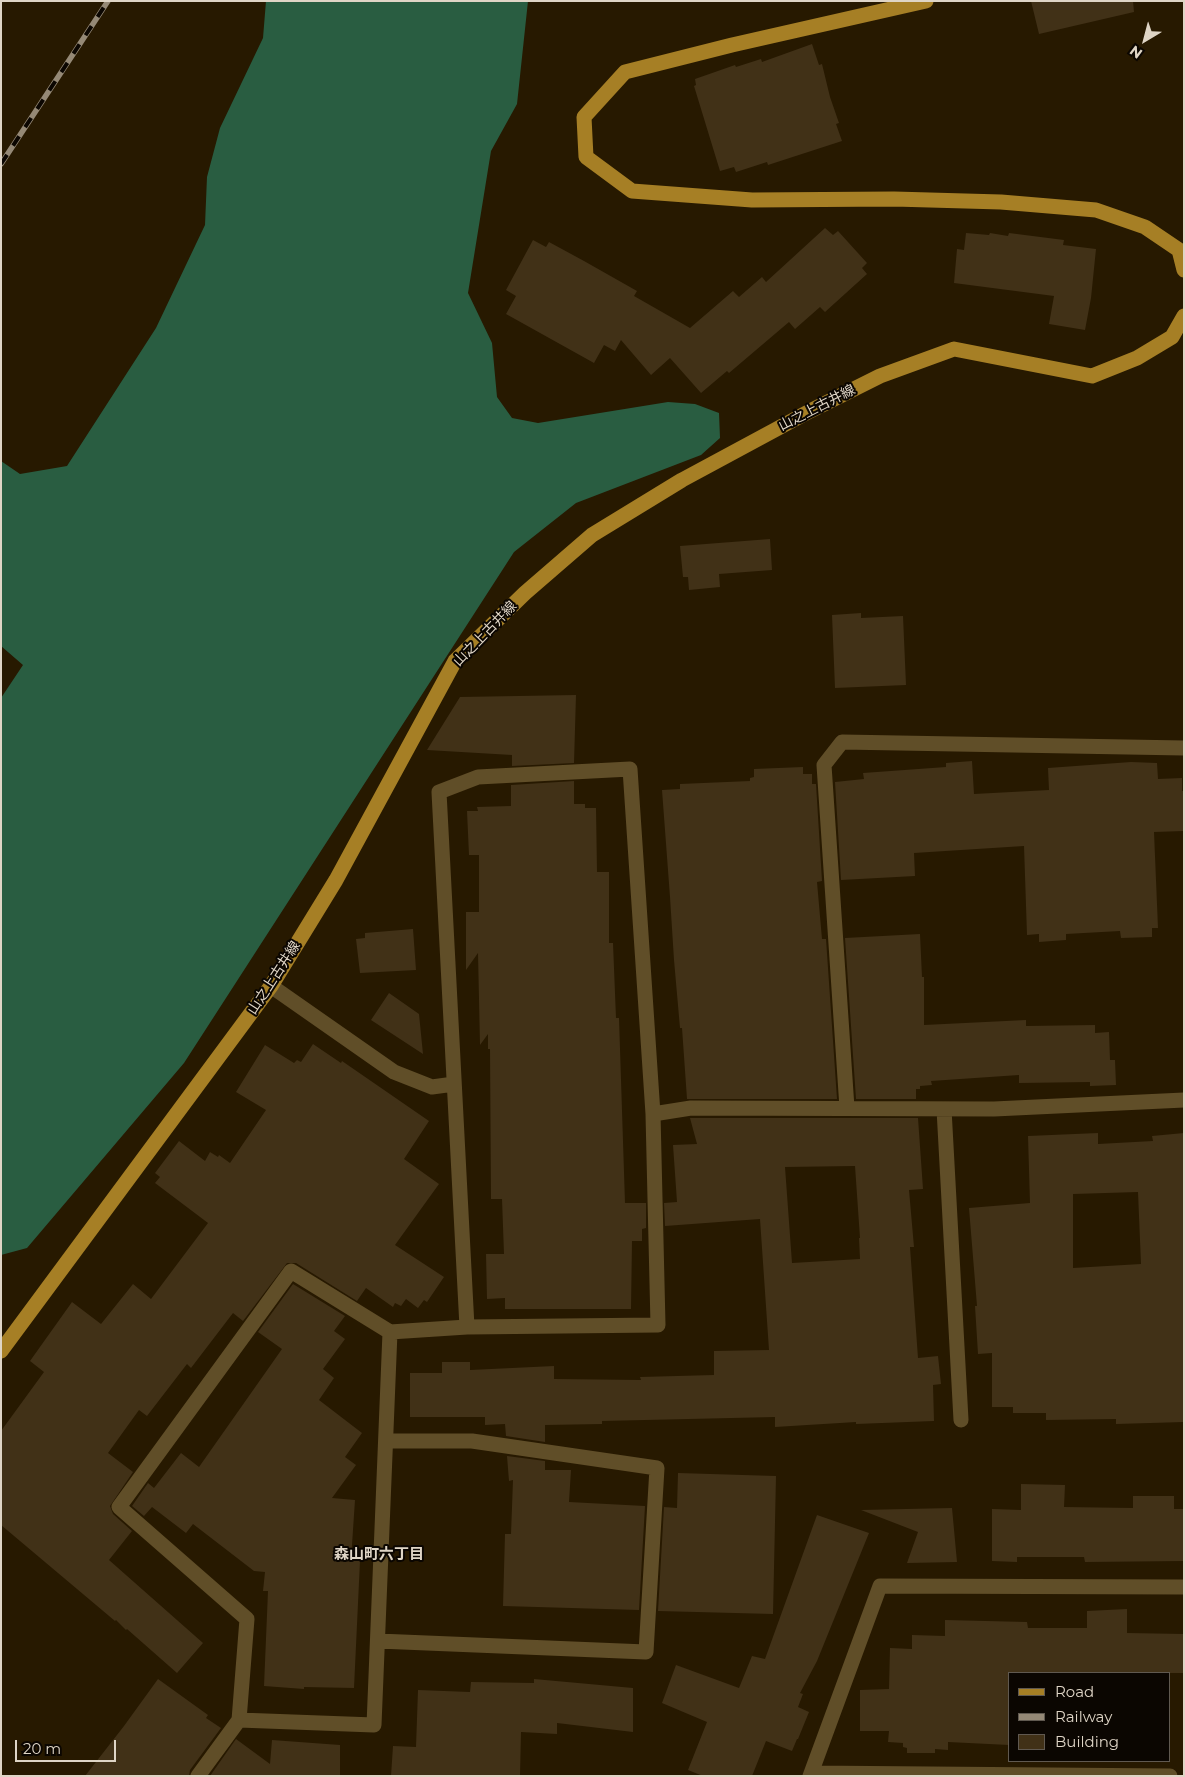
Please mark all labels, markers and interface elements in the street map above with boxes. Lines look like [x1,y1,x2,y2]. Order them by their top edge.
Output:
north arrow [1120,15,1170,65]
text: N [1126,41,1146,63]
street label: 山之上古井線 [776,381,858,435]
street label: 山之上古井線 [450,598,520,670]
street label: 山之上古井線 [244,938,304,1018]
district label: 森山町六丁目 [334,1546,424,1564]
legend [1008,1672,1170,1762]
text: Road [1055,1682,1094,1701]
text: Railway [1055,1707,1112,1726]
scale bar [18,1730,119,1762]
text: Building [1055,1732,1119,1751]
text: 20 m [23,1739,61,1758]

